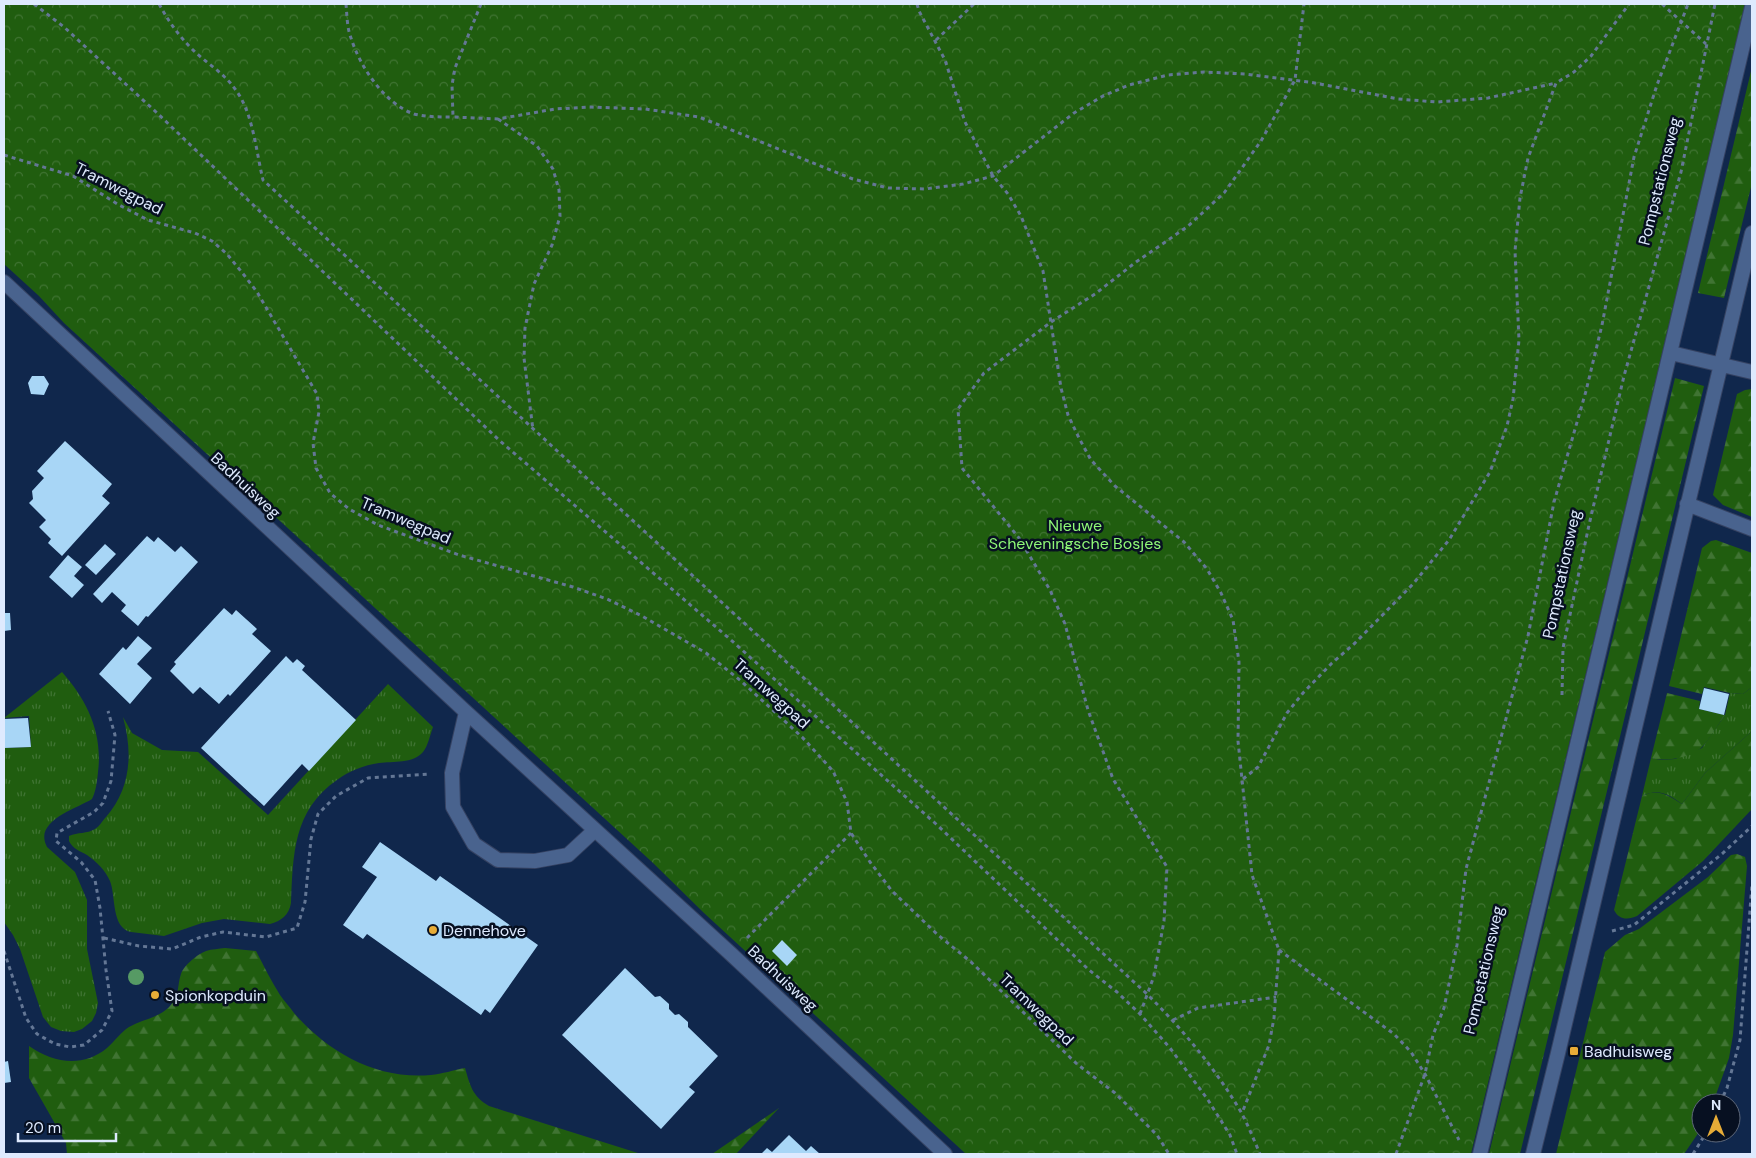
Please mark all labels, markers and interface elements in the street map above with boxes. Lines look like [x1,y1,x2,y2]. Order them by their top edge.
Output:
street label: Pompstationsweg [1633,115,1686,247]
street label: Tramwegpad [71,157,166,219]
street label: Badhuisweg [206,448,285,523]
street label: Tramwegpad [358,492,454,549]
street label: Pompstationsweg [1538,508,1585,641]
park label: Nieuwe Scheveningsche Bosjes [989,515,1161,554]
street label: Tramwegpad [729,654,814,733]
street label: Pompstationsweg [1458,904,1509,1036]
place label: Dennehove [443,920,526,941]
marker: Dennehove [427,924,439,936]
street label: Badhuisweg [743,941,822,1016]
street label: Tramwegpad [995,969,1078,1050]
place label: Spionkopduin [165,985,266,1006]
marker: Spionkopduin [149,989,161,1001]
place label: Badhuisweg [1584,1041,1672,1062]
marker: Badhuisweg [1568,1045,1580,1057]
north arrow [1691,1093,1741,1143]
text: N [1711,1096,1721,1114]
scale bar [18,1110,115,1142]
text: 20 m [25,1118,61,1138]

